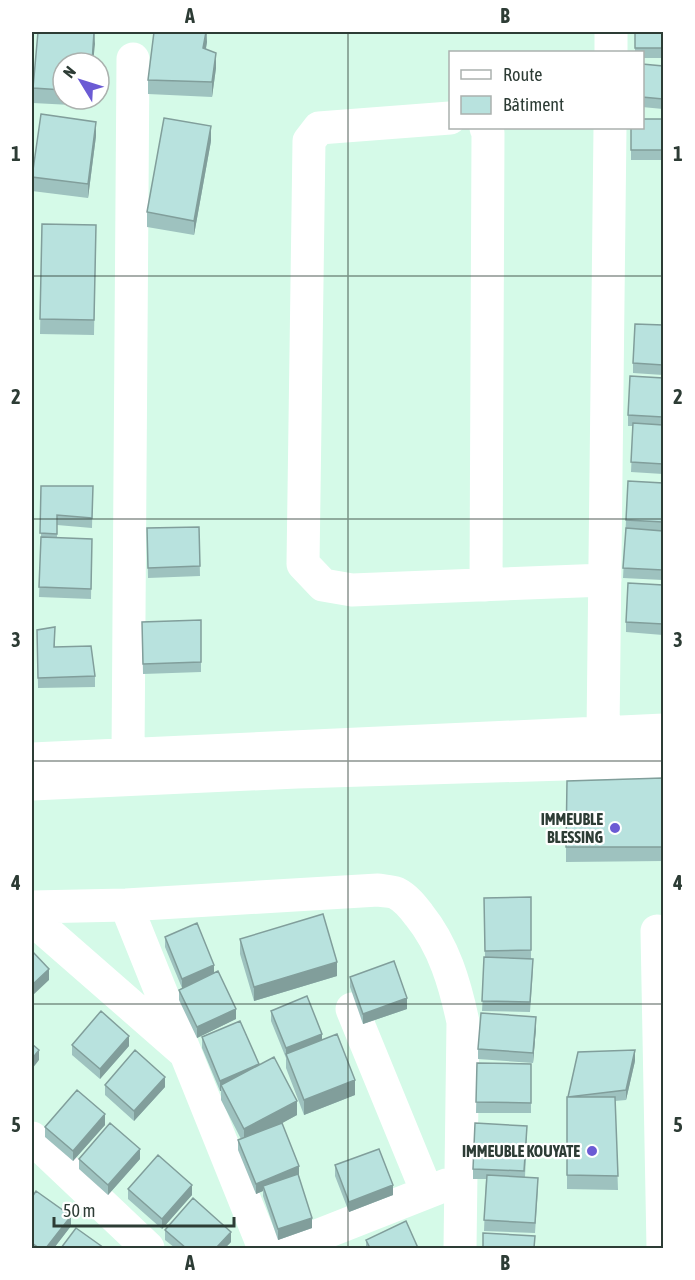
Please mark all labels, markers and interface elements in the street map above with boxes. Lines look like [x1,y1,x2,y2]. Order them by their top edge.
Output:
text: A [184,4,195,27]
text: B [500,4,510,27]
north arrow [51,51,111,111]
legend [449,51,644,129]
text: N [59,62,79,81]
text: Route [503,64,542,85]
text: Bâtiment [503,94,564,115]
text: 1 [11,142,21,165]
text: 1 [673,142,683,165]
text: 2 [11,385,21,408]
text: 2 [673,385,683,408]
text: 3 [11,628,21,651]
text: 3 [673,628,683,651]
place label: IMMEUBLE BLESSING [541,810,604,846]
marker: IMMEUBLE BLESSING [608,821,622,835]
text: 4 [10,871,21,894]
text: 4 [672,871,683,894]
text: 5 [11,1113,21,1136]
text: 5 [673,1113,683,1136]
place label: IMMEUBLE KOUYATE [462,1142,580,1160]
marker: IMMEUBLE KOUYATE [585,1144,599,1158]
scale bar [54,1190,234,1228]
text: 50 m [63,1200,95,1221]
text: A [184,1251,195,1274]
text: B [500,1251,510,1274]

